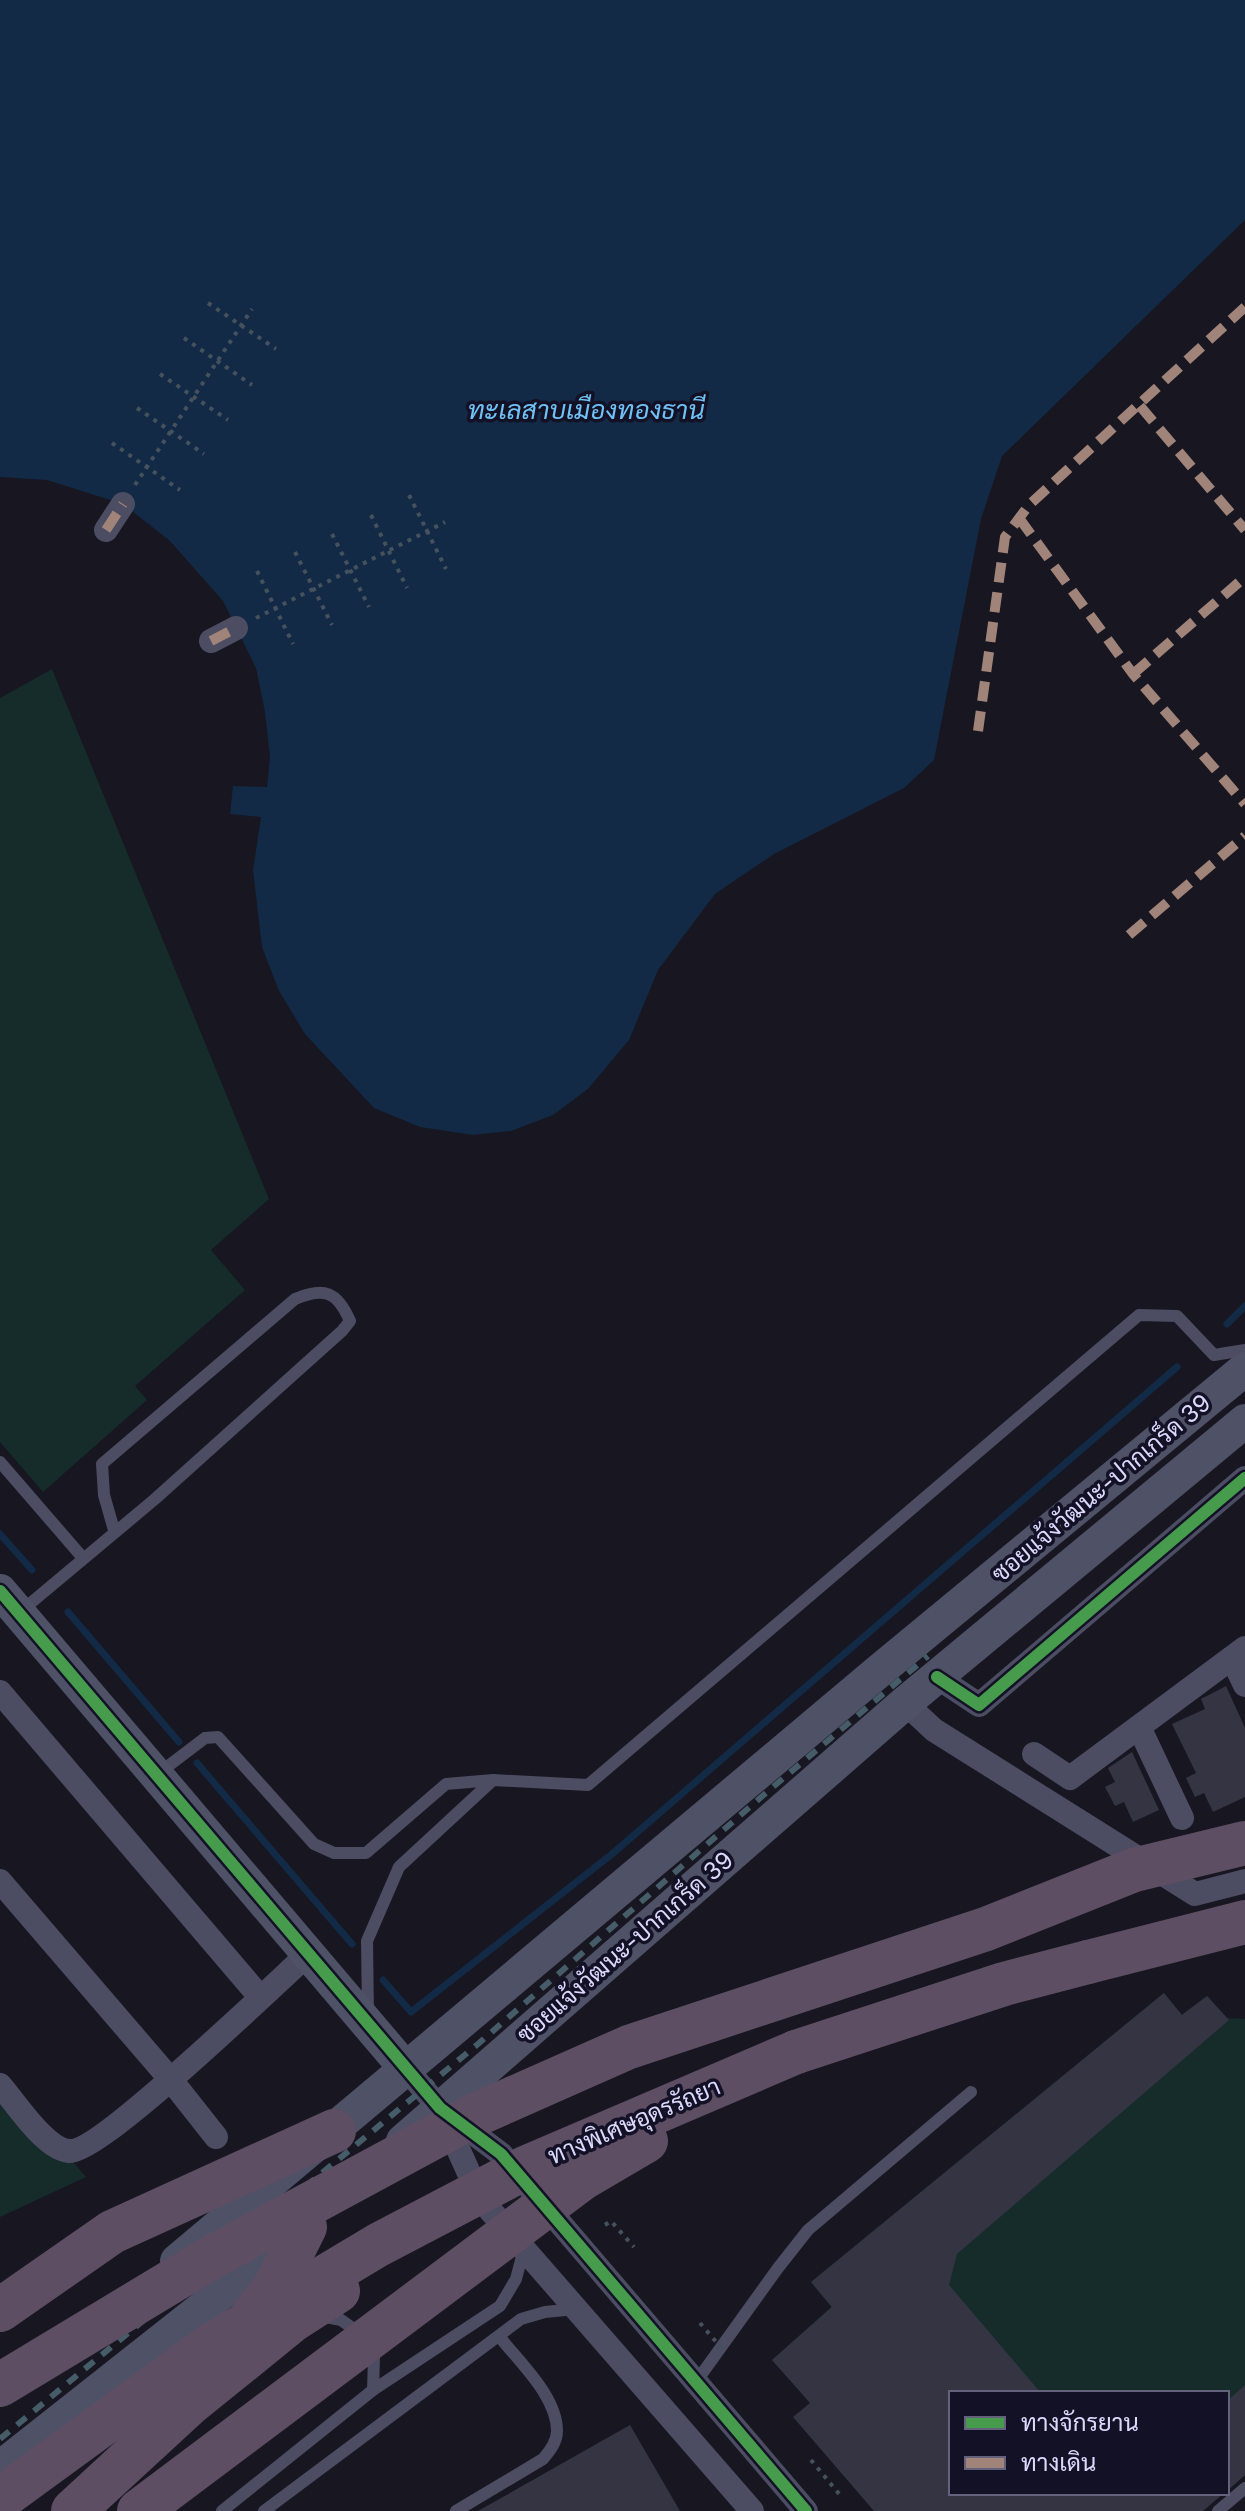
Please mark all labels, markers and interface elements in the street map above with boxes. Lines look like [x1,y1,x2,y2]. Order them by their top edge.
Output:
water label: ทะเลสาบเมืองทองธานี [467,394,707,425]
street label: ซอยแจ้งวัฒนะ-ปากเกร็ด 39 [984,1386,1216,1588]
street label: ซอยแจ้งวัฒนะ-ปากเกร็ด 39 [510,1844,739,2049]
street label: ทางพิเศษอุดรรัถยา [543,2072,725,2172]
legend [949,2391,1229,2495]
text: ทางจักรยาน [1021,2408,1139,2437]
text: ทางเดิน [1021,2448,1096,2477]

